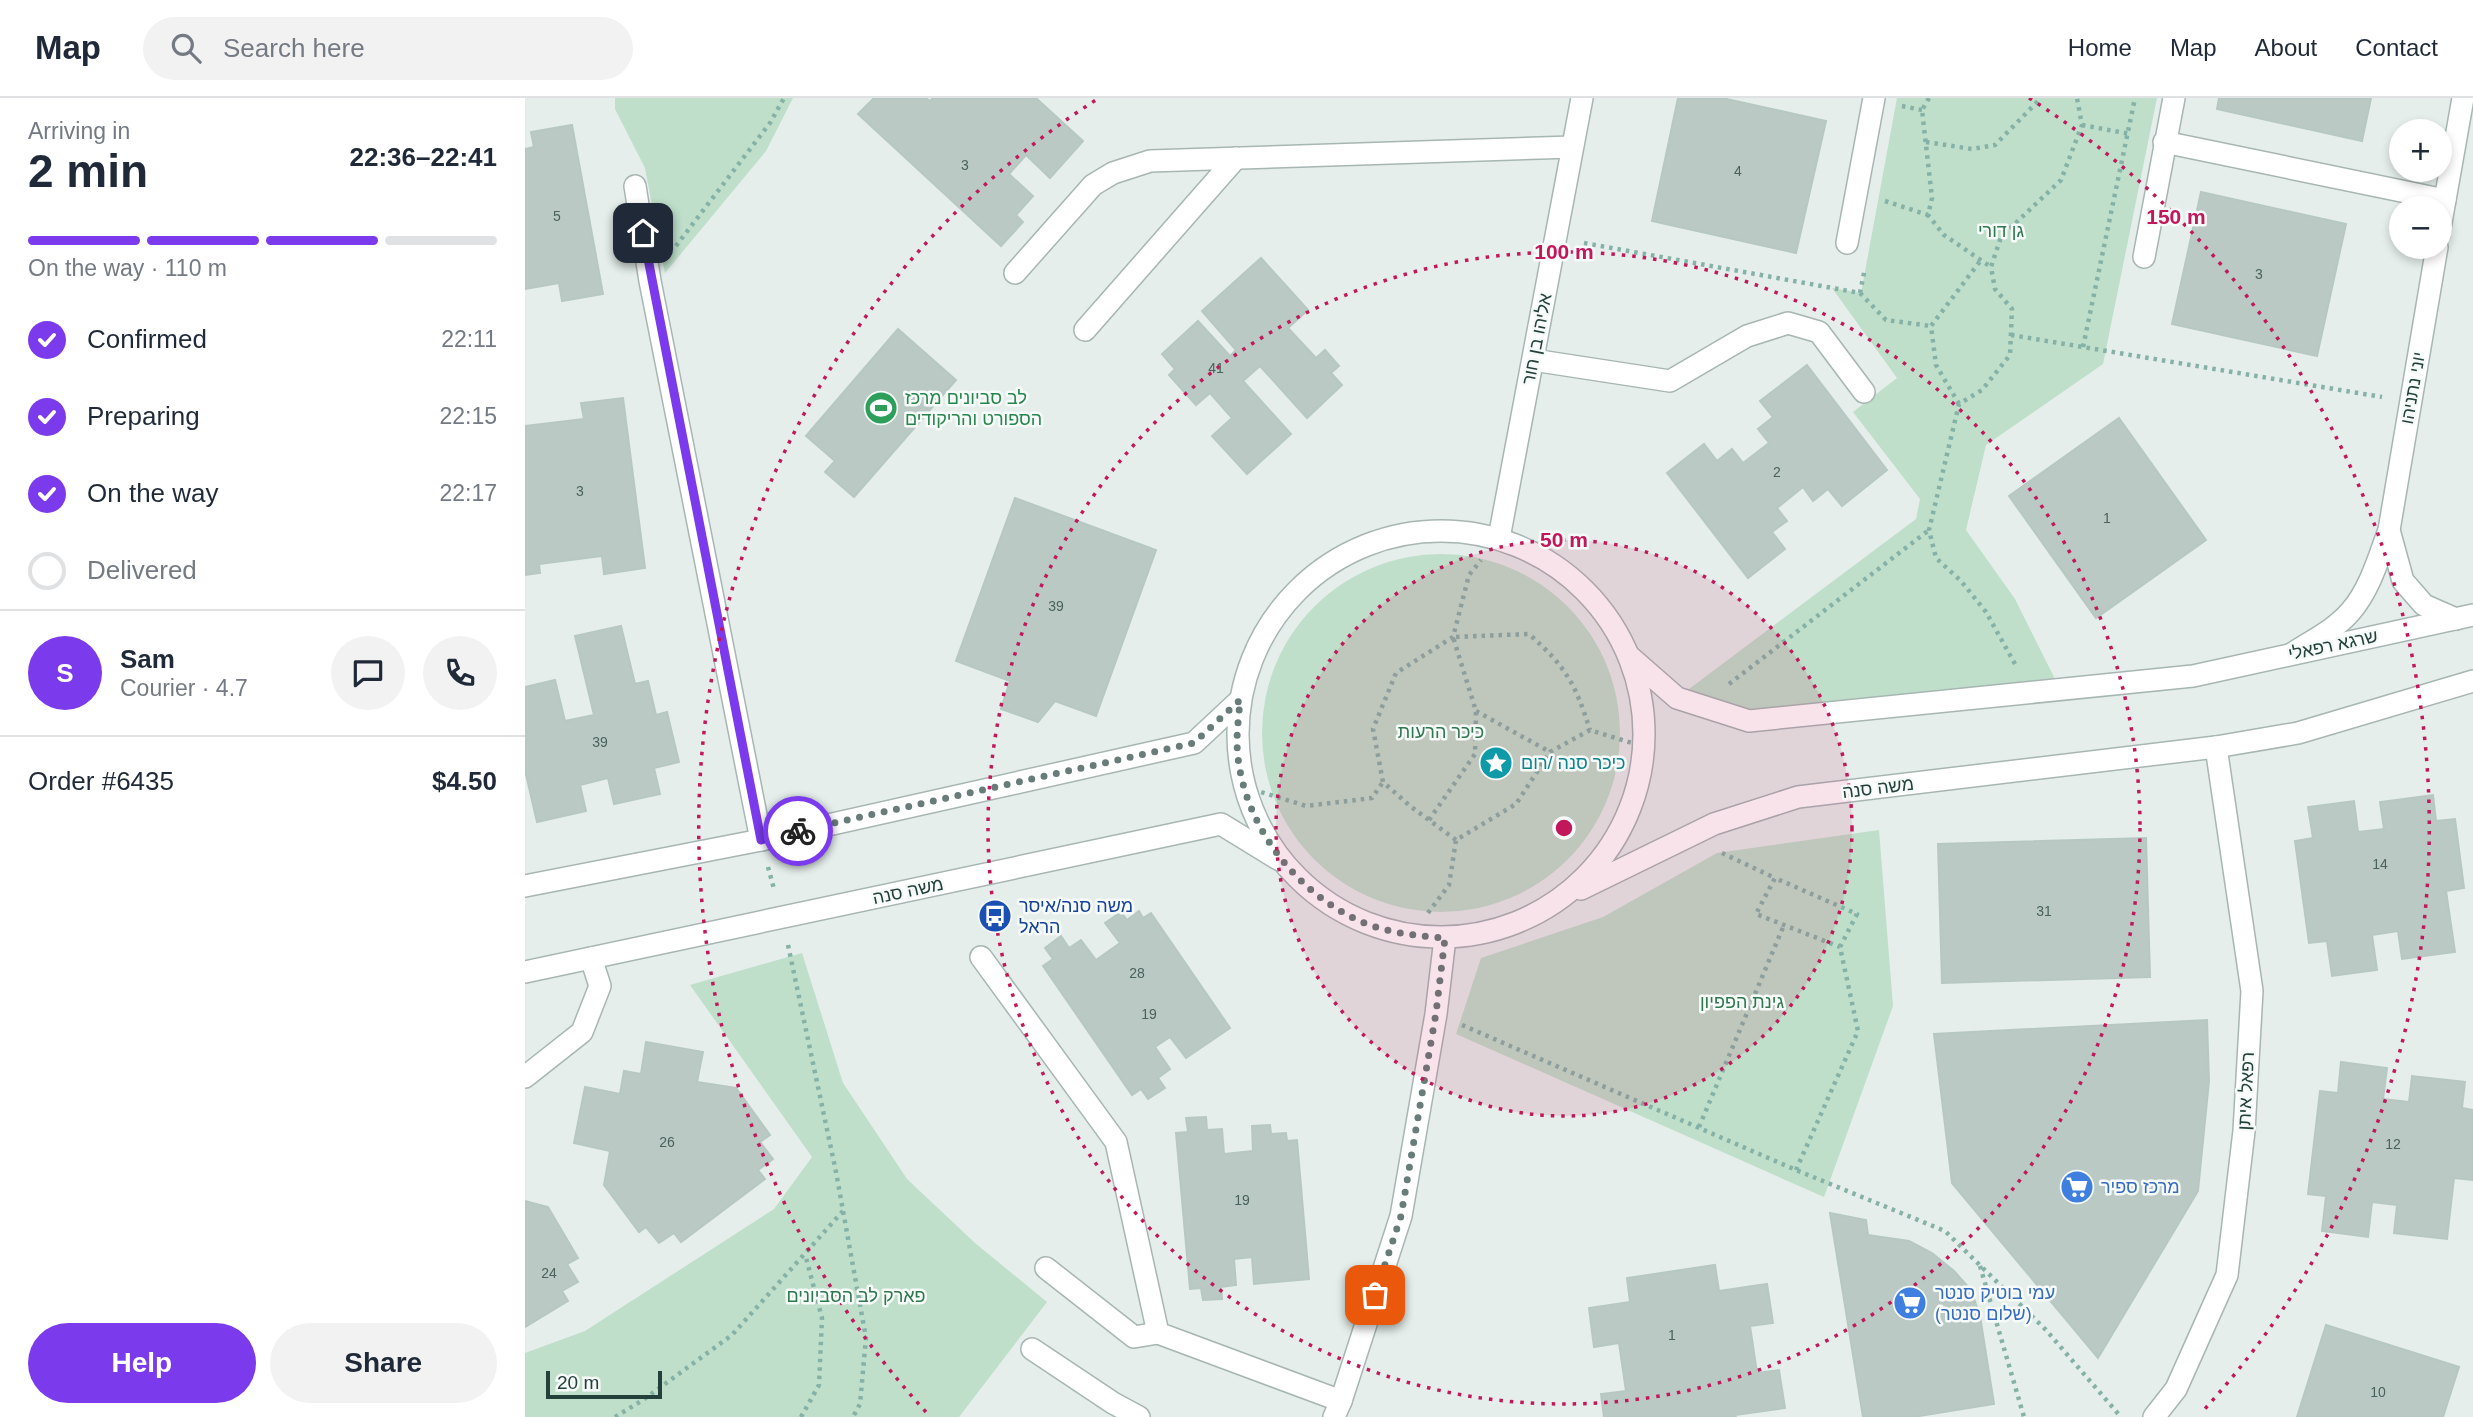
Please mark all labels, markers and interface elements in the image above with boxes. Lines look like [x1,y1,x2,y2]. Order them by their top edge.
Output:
search box [143,17,633,80]
text: Map [35,29,101,66]
icon: search [167,29,205,67]
text: Search here [223,33,365,63]
text: Home [2068,34,2132,61]
text: Map [2170,34,2217,61]
text: About [2255,34,2317,61]
text: Contact [2355,34,2438,61]
text: Arriving in [28,118,130,144]
map controls [2389,119,2452,259]
button: + [2389,119,2452,182]
text: 22:36–22:41 [350,142,497,172]
text: 2 min [28,145,148,197]
house number: 3 [961,157,969,173]
house number: 4 [1734,163,1742,179]
button: − [2389,196,2452,259]
pin [613,203,673,263]
text: 150 m [2146,205,2206,228]
house number: 5 [553,208,561,224]
icon: home [624,214,662,252]
park label: גן דורי [1978,221,2025,241]
text: 100 m [1534,240,1594,263]
text: On the way · 110 m [28,255,227,281]
house number: 3 [2255,266,2263,282]
street label: אליהו בן חור [1518,291,1556,386]
icon: check [28,321,66,359]
text: Confirmed [87,324,207,354]
text: 22:11 [441,326,497,352]
street label: יוני נתניהו [2397,350,2429,426]
house number: 41 [1208,360,1224,376]
place label: לב סביונים מרכז הספורט והריקודים [905,388,1042,429]
sports icon: לב סביונים מרכז הספורט והריקודים [862,389,900,427]
icon: check [28,398,66,436]
text: Preparing [87,401,200,431]
text: 22:15 [439,403,497,429]
house number: 2 [1773,464,1781,480]
icon: check [28,475,66,513]
text: On the way [87,478,219,508]
text: 22:17 [439,480,497,506]
house number: 3 [576,483,584,499]
house number: 1 [2103,510,2111,526]
text: 50 m [1540,528,1588,551]
text: Delivered [87,555,197,585]
house number: 39 [1048,598,1064,614]
street label: שרגא רפאלי [2286,626,2380,664]
button: chat [331,636,405,710]
button: phone [423,636,497,710]
text: Sam [120,644,175,674]
text: S [56,658,74,688]
text: Courier · 4.7 [120,675,248,701]
park label: כיכר הרעות [1398,722,1484,742]
house number: 39 [592,734,608,750]
place icon: כיכר סנה /רום [1477,744,1515,782]
place label: כיכר סנה /רום [1521,753,1626,773]
text: Order #6435 [28,766,174,796]
text: $4.50 [432,766,497,796]
street label: משה סנה [1841,774,1915,802]
courier [763,796,833,866]
icon: bike [779,812,817,850]
centre of rings [1552,816,1576,840]
house number: 14 [2372,856,2388,872]
street label: משה סנה [871,874,945,908]
place label: משה סנה/איסר הראל [1019,896,1133,937]
bus stop icon: משה סנה/איסר הראל [976,897,1014,935]
house number: 31 [2036,903,2052,919]
house number: 28 [1129,965,1145,981]
park label: גינת הפפיון [1700,992,1784,1012]
house number: 19 [1141,1006,1157,1022]
street label: רפאל איתן [2234,1051,2258,1131]
house number: 26 [659,1134,675,1150]
house number: 12 [2385,1136,2401,1152]
supermarket icon: מרכז ספיר [2058,1168,2096,1206]
place label: מרכז ספיר [2101,1177,2180,1197]
house number: 19 [1234,1192,1250,1208]
house number: 24 [541,1265,557,1281]
pin [1345,1265,1405,1325]
icon: bag [1356,1276,1394,1314]
place label: עמי בוטיק סנטר (שלום סנטר) [1935,1283,2055,1324]
supermarket icon: עמי בוטיק סנטר (שלום סנטר) [1891,1284,1929,1322]
park label: פארק לב הסביונים [786,1286,926,1306]
button: Help [28,1323,256,1403]
button: Share [270,1323,497,1403]
house number: 1 [1668,1327,1676,1343]
scale bar [546,1368,661,1400]
text: 20 m [557,1372,599,1393]
house number: 10 [2370,1384,2386,1400]

